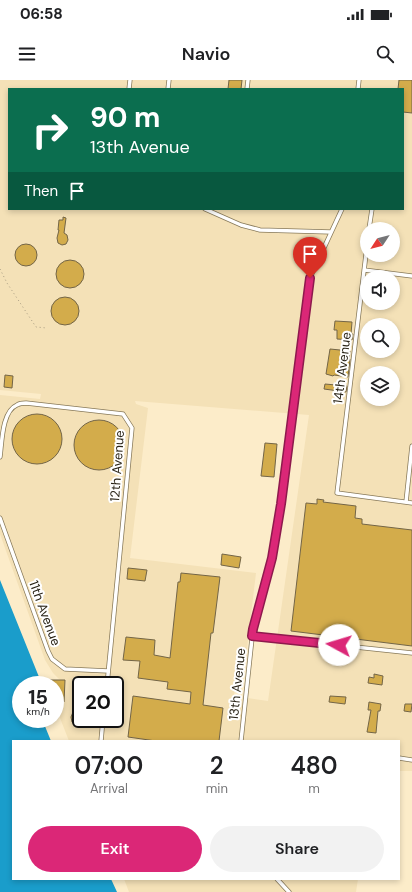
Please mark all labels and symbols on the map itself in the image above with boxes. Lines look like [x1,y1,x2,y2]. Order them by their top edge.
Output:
north arrow [360,222,400,262]
pin [293,237,327,278]
street label: 14th Avenue [329,331,355,405]
street label: 12th Avenue [106,430,128,502]
street label: 11th Avenue [25,578,65,648]
position arrow [318,624,360,666]
street label: 13th Avenue [225,647,249,721]
speed limit sign: 20 [72,676,124,728]

